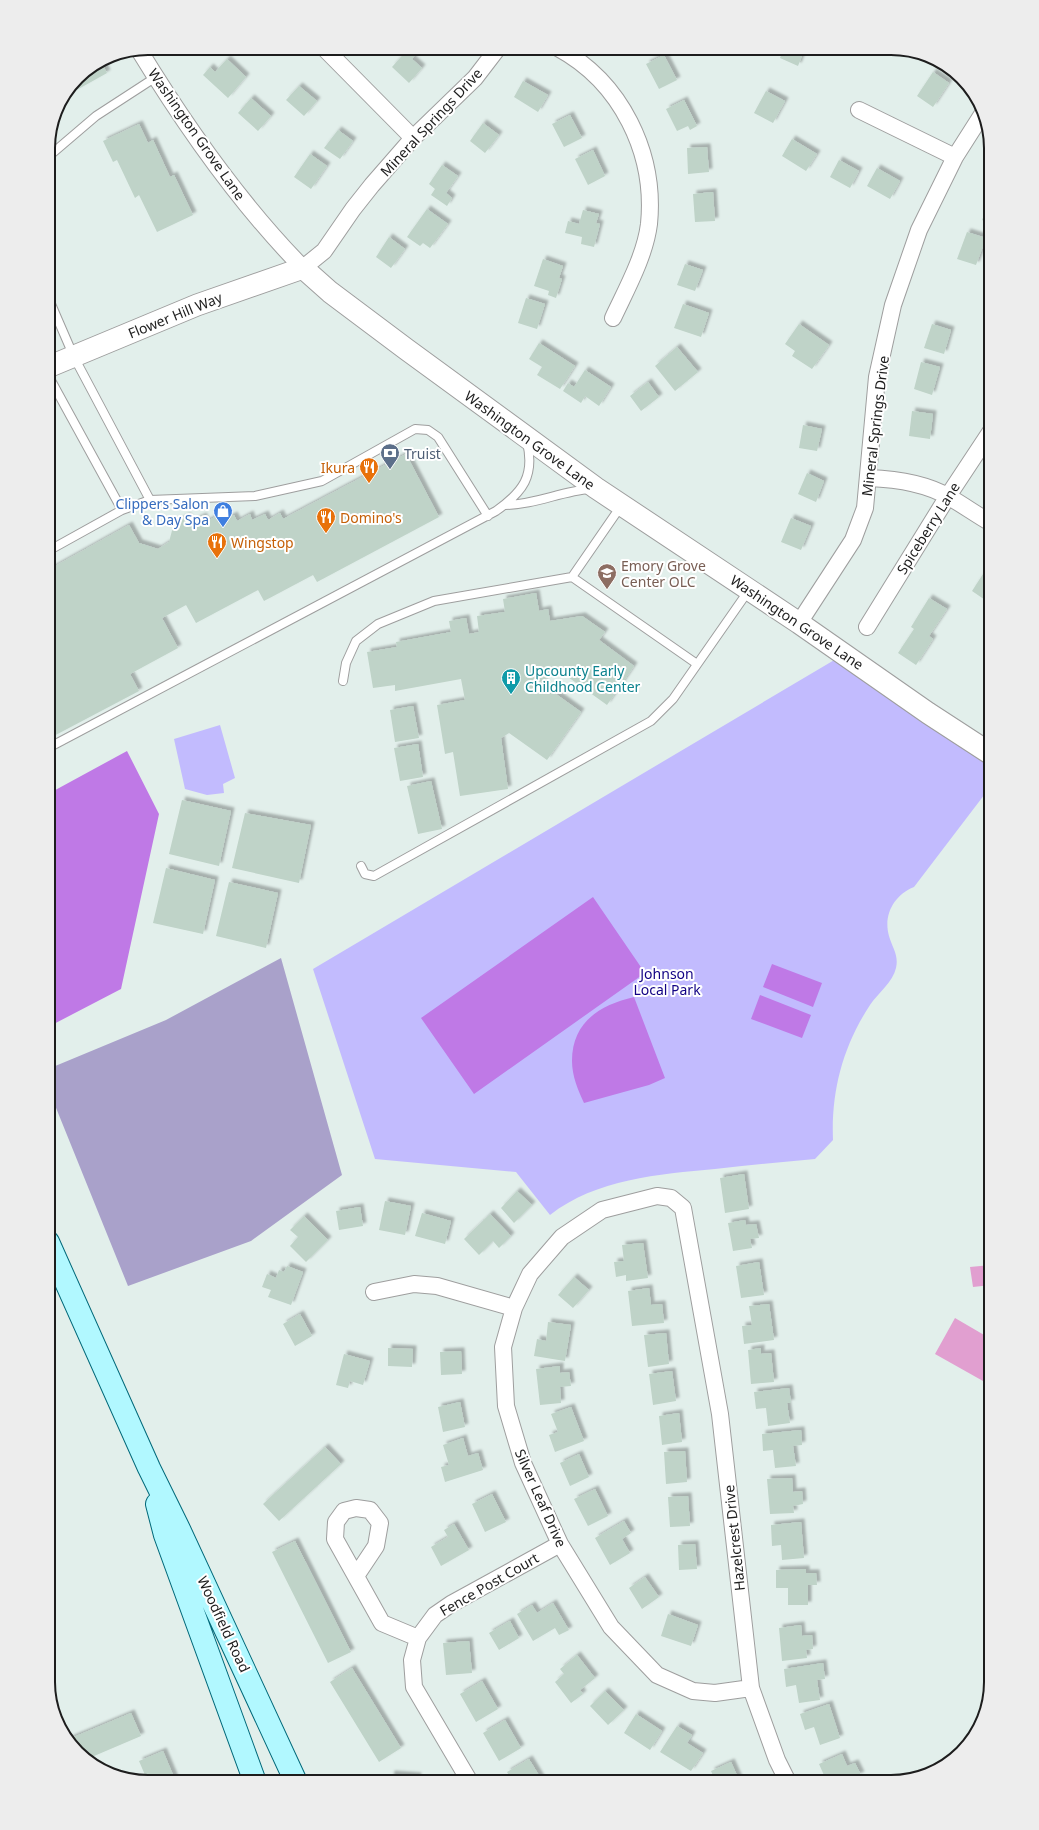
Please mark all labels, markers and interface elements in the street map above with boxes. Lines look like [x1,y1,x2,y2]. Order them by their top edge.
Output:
street label: Washington Grove Lane [144,64,250,204]
street label: Mineral Springs Drive [376,64,486,180]
street label: Flower Hill Way [125,287,226,343]
street label: Mineral Springs Drive [857,355,893,497]
street label: Washington Grove Lane [461,386,599,494]
bank icon: Truist [379,442,401,470]
place label: Truist [404,444,441,463]
restaurant icon: Ikura [358,456,380,484]
place label: Ikura [321,458,355,477]
street label: Spiceberry Lane [892,478,964,578]
place label: Clippers Salon & Day Spa [115,494,209,529]
shop icon: Clippers Salon & Day Spa [212,500,234,528]
restaurant icon: Domino's [315,506,337,534]
place label: Domino's [340,508,402,527]
restaurant icon: Wingstop [206,531,228,559]
place label: Wingstop [231,533,294,552]
place label: Emory Grove Center OLC [621,556,706,591]
school or university icon: Emory Grove Center OLC [596,562,618,590]
street label: Washington Grove Lane [727,570,867,674]
place label: Upcounty Early Childhood Center [525,661,641,696]
building icon: Upcounty Early Childhood Center [500,667,522,695]
park label: Johnson Local Park [633,964,701,999]
street label: Silver Leaf Drive [511,1446,571,1550]
street label: Hazelcrest Drive [719,1484,749,1592]
street label: Fence Post Court [436,1548,542,1620]
street label: Woodfield Road [193,1573,255,1675]

